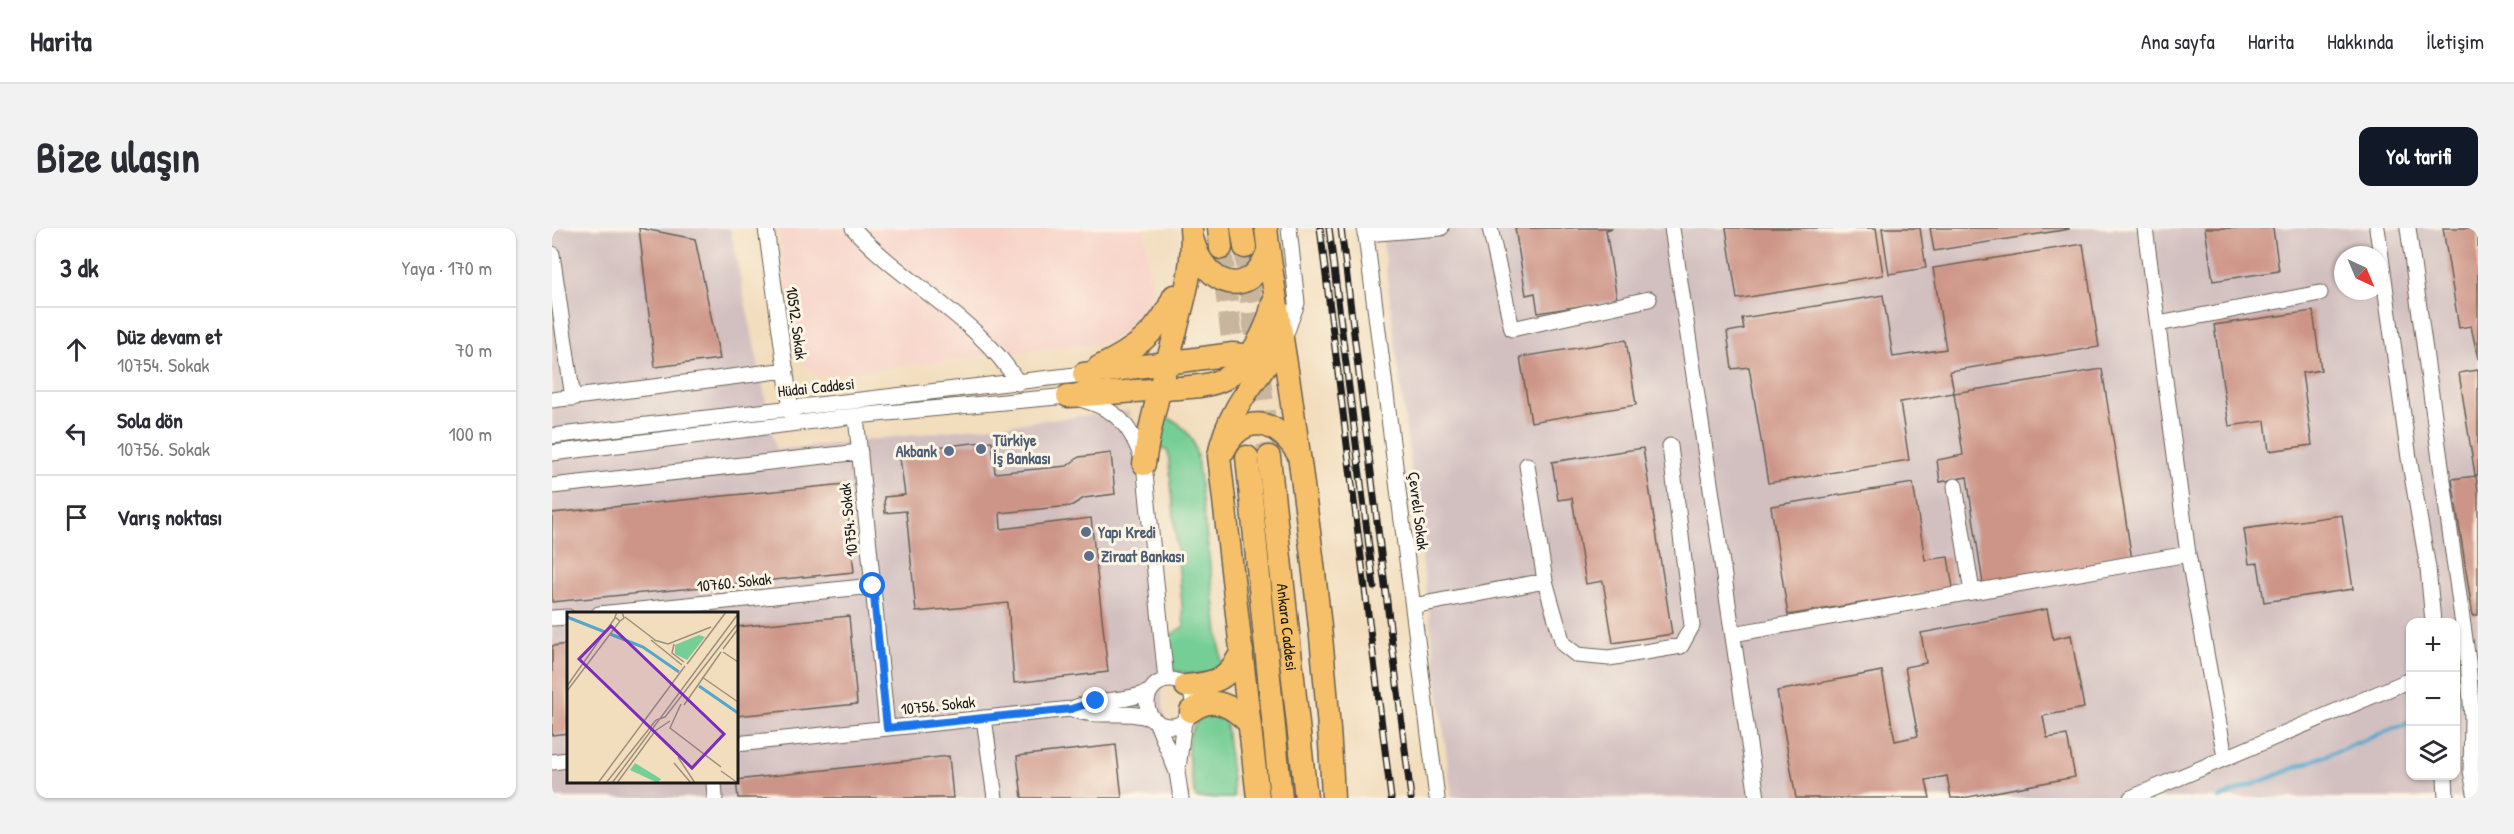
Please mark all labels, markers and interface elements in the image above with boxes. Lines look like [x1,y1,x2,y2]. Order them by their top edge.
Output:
text: Harita [30,22,92,60]
text: Ana sayfa [2141,27,2215,56]
text: Harita [2248,27,2294,56]
text: Hakkında [2327,27,2393,56]
text: İletişim [2426,27,2484,56]
button: Yol tarifi [2359,127,2478,186]
text: Bize ulaşın [36,128,200,185]
north arrow [2334,246,2388,300]
text: 3 dk [60,250,99,285]
text: Yaya · 170 m [402,254,492,281]
street label: 10512. Sokak [781,285,813,361]
text: Düz devam et [117,321,222,351]
icon: ahead [60,333,93,366]
text: 70 m [455,336,492,363]
text: 10754. Sokak [117,351,210,378]
street label: Hüdai Caddesi [776,372,856,402]
text: Sola dön [117,405,183,435]
icon: left [60,417,93,450]
text: 100 m [449,420,492,447]
place label: Türkiye İş Bankası [992,429,1051,469]
text: 10756. Sokak [117,435,210,462]
place label: Akbank [896,440,937,462]
marker: Türkiye İş Bankası [974,442,988,456]
marker: Akbank [942,444,956,458]
street label: Çevreli Sokak [1403,470,1435,552]
street label: 10754. Sokak [833,482,863,558]
icon: arrive [60,501,93,534]
text: Varış noktası [117,502,222,532]
place label: Yapı Kredi [1098,521,1156,544]
marker: Yapı Kredi [1079,525,1093,539]
place label: Ziraat Bankası [1101,545,1185,567]
marker: Ziraat Bankası [1082,549,1096,563]
street label: 10760. Sokak [696,567,773,597]
route start [859,572,885,598]
street label: Ankara Caddesi [1272,582,1303,672]
inset map [567,612,738,783]
map controls [2406,618,2460,780]
button: + [2406,618,2460,672]
button: − [2406,672,2460,726]
route end [1082,687,1108,713]
street label: 10756. Sokak [900,690,977,720]
button: layers [2406,726,2460,780]

